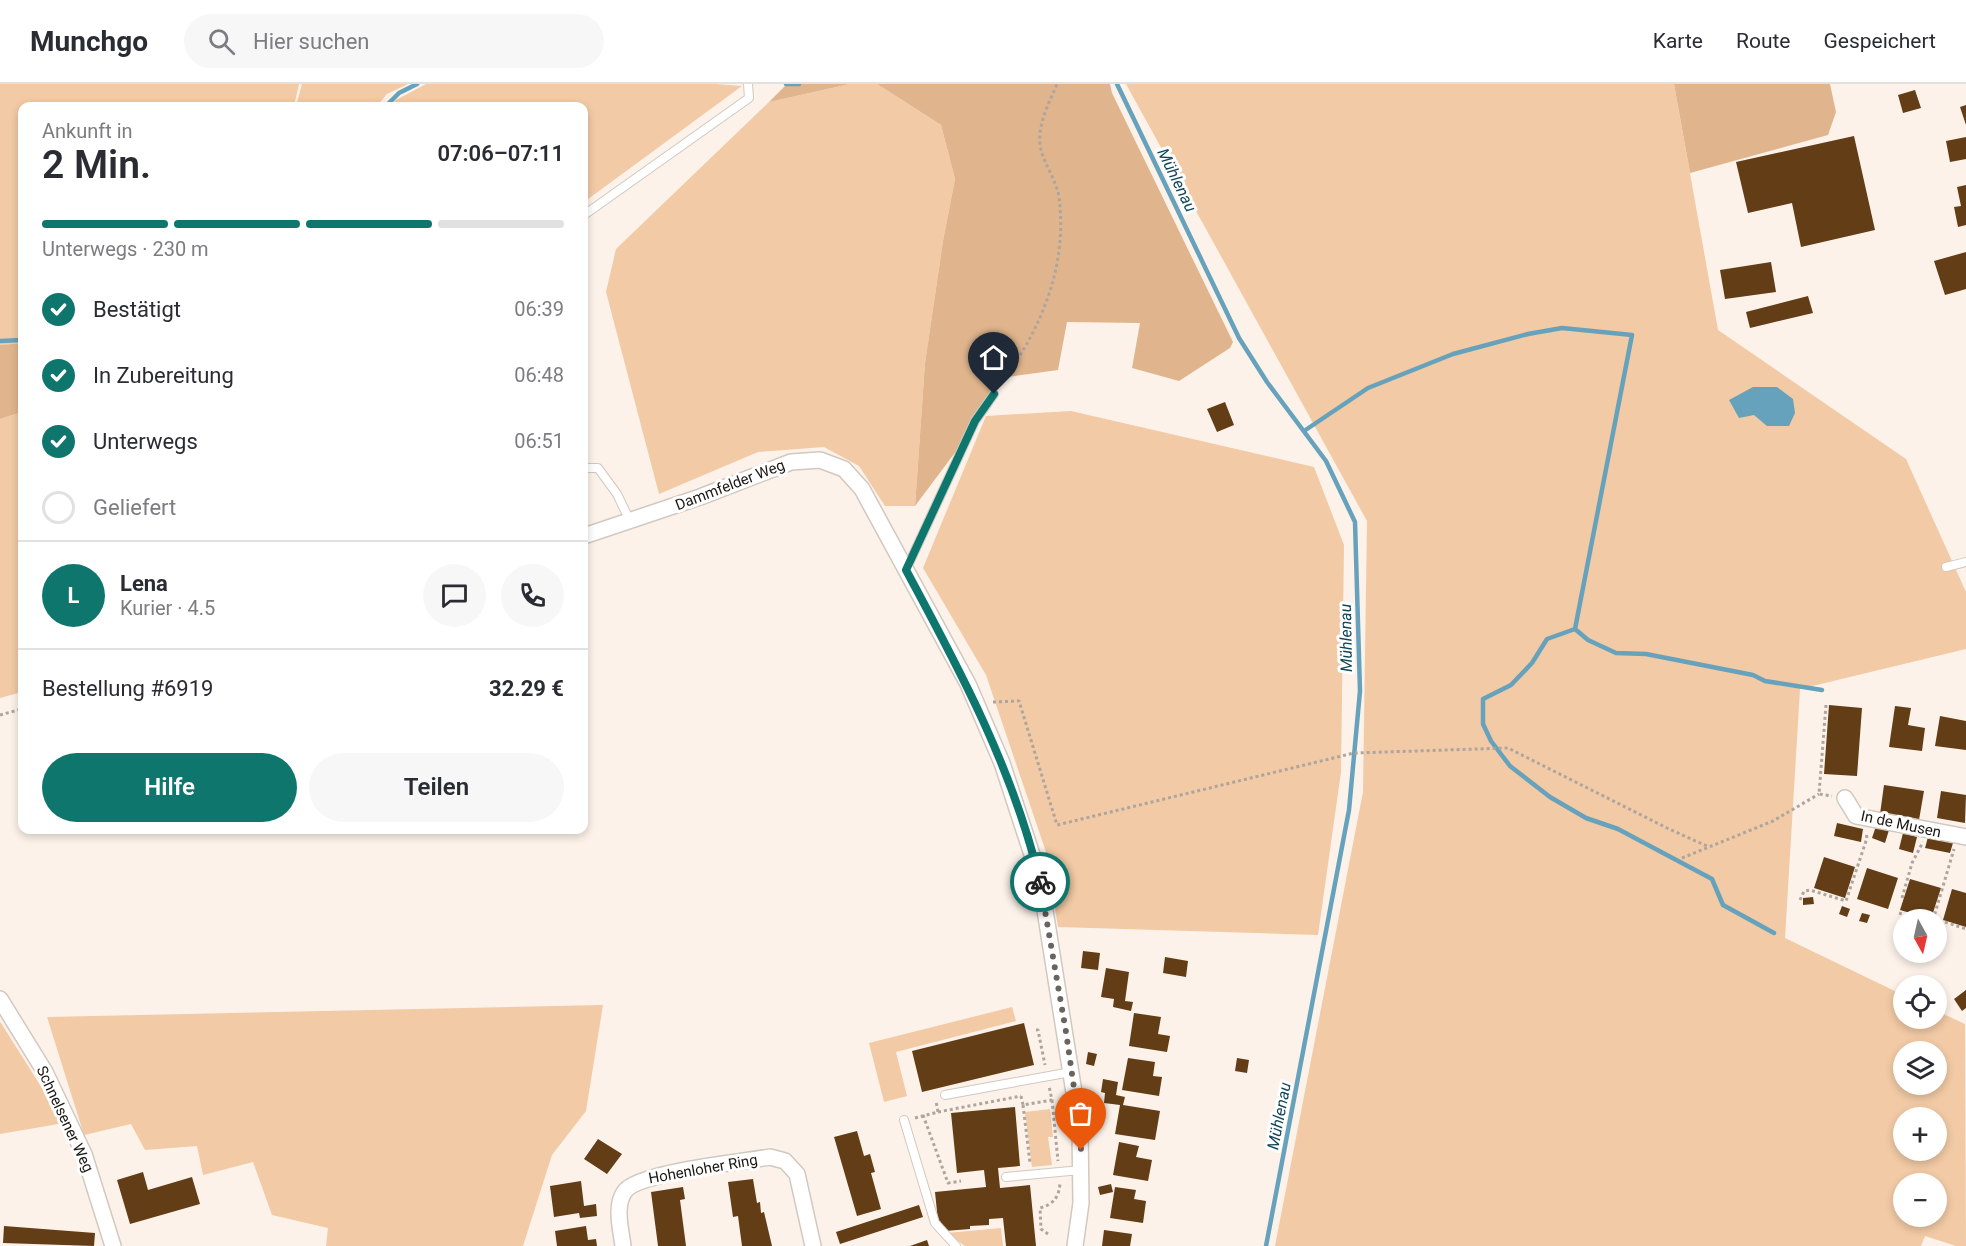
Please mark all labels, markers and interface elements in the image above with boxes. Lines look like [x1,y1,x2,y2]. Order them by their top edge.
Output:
search box [184,14,604,68]
text: Munchgo [30,25,148,58]
icon: search [205,25,238,58]
text: Hier suchen [253,29,370,54]
text: Karte [1653,29,1703,53]
text: Route [1736,29,1790,53]
text: Gespeichert [1823,29,1936,53]
text: Ankunft in [42,119,133,143]
text: 07:06–07:11 [437,141,564,166]
text: 2 Min. [42,142,151,188]
water label: Mühlenau [1154,145,1201,215]
text: Unterwegs · 230 m [42,237,209,261]
icon: check [42,293,75,326]
text: Bestätigt [93,297,181,322]
text: 06:39 [514,297,564,321]
pin [968,332,1019,394]
icon: home [977,341,1010,374]
icon: check [42,359,75,392]
text: In Zubereitung [93,363,234,388]
text: 06:48 [514,363,564,387]
icon: check [42,425,75,458]
text: Unterwegs [93,429,198,454]
text: 06:51 [514,429,564,453]
street label: Dammfelder Weg [673,456,787,514]
text: Geliefert [93,495,176,520]
button: chat [423,564,486,627]
button: phone [501,564,564,627]
text: Lena [120,571,168,596]
text: L [68,583,79,608]
text: Kurier · 4.5 [120,596,215,620]
water label: Mühlenau [1336,603,1356,672]
text: Bestellung #6919 [42,676,213,701]
text: 32.29 € [489,676,564,701]
button: Hilfe [42,753,297,822]
button: Teilen [309,753,564,822]
street label: In de Musen [1859,807,1943,841]
courier [1010,852,1070,912]
icon: bike [1024,866,1057,899]
north arrow [1893,909,1947,963]
map controls [1893,909,1947,1227]
button: locate [1893,975,1947,1029]
button: layers [1893,1041,1947,1095]
street label: Schnelsener Weg [33,1063,97,1175]
water label: Mühlenau [1263,1080,1295,1151]
pin [1055,1088,1106,1150]
icon: bag [1064,1097,1097,1130]
button: + [1893,1107,1947,1161]
street label: Hohenloher Ring [647,1151,759,1187]
button: − [1893,1173,1947,1227]

